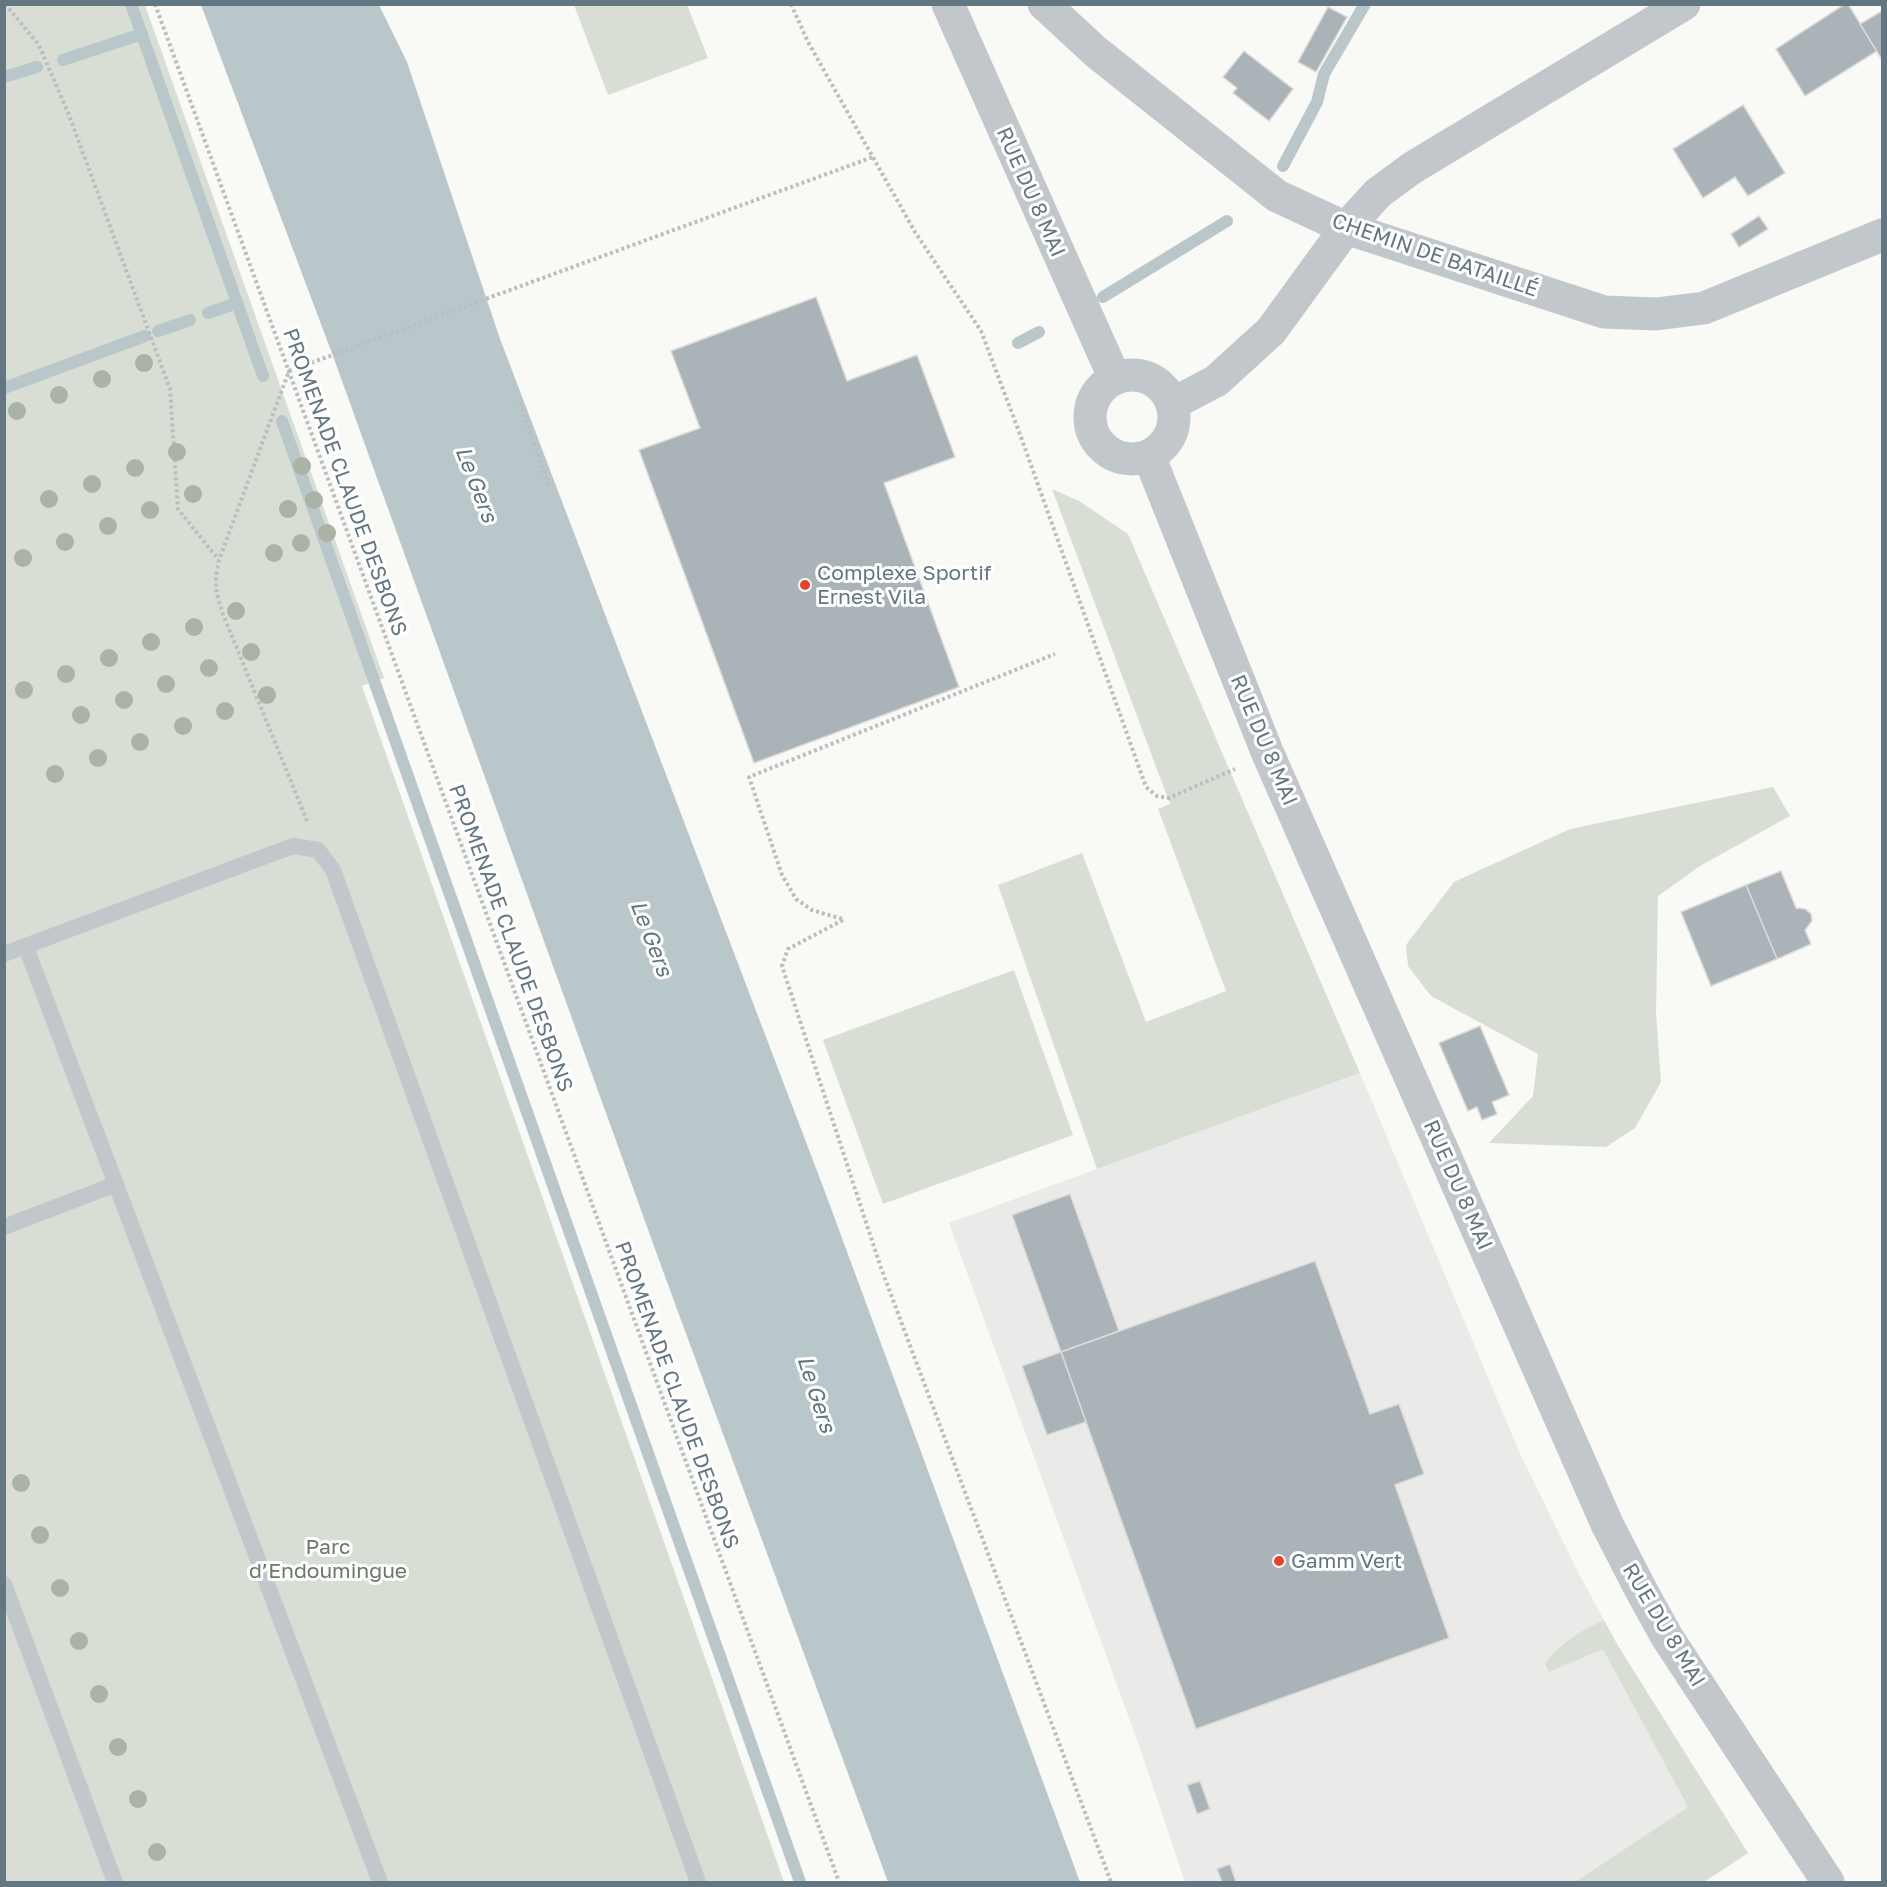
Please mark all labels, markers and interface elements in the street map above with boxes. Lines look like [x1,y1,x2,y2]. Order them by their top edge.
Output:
street label: RUE DU 8 MAI [992,123,1072,261]
street label: CHEMIN DE BATAILLÉ [1329,207,1542,302]
street label: PROMENADE CLAUDE DESBONS [278,324,414,639]
water label: Le Gers [451,442,505,527]
place label: Complexe Sportif Ernest Vila [817,559,992,609]
marker: Complexe Sportif Ernest Vila [798,578,812,592]
street label: RUE DU 8 MAI [1226,670,1304,809]
street label: PROMENADE CLAUDE DESBONS [444,780,580,1095]
water label: Le Gers [626,896,680,981]
street label: RUE DU 8 MAI [1419,1116,1499,1254]
street label: PROMENADE CLAUDE DESBONS [610,1237,746,1552]
water label: Le Gers [792,1352,843,1437]
park label: Parc d’Endoumingue [249,1533,407,1583]
place label: Gamm Vert [1291,1547,1402,1573]
marker: Gamm Vert [1272,1554,1286,1568]
street label: RUE DU 8 MAI [1618,1558,1712,1691]

